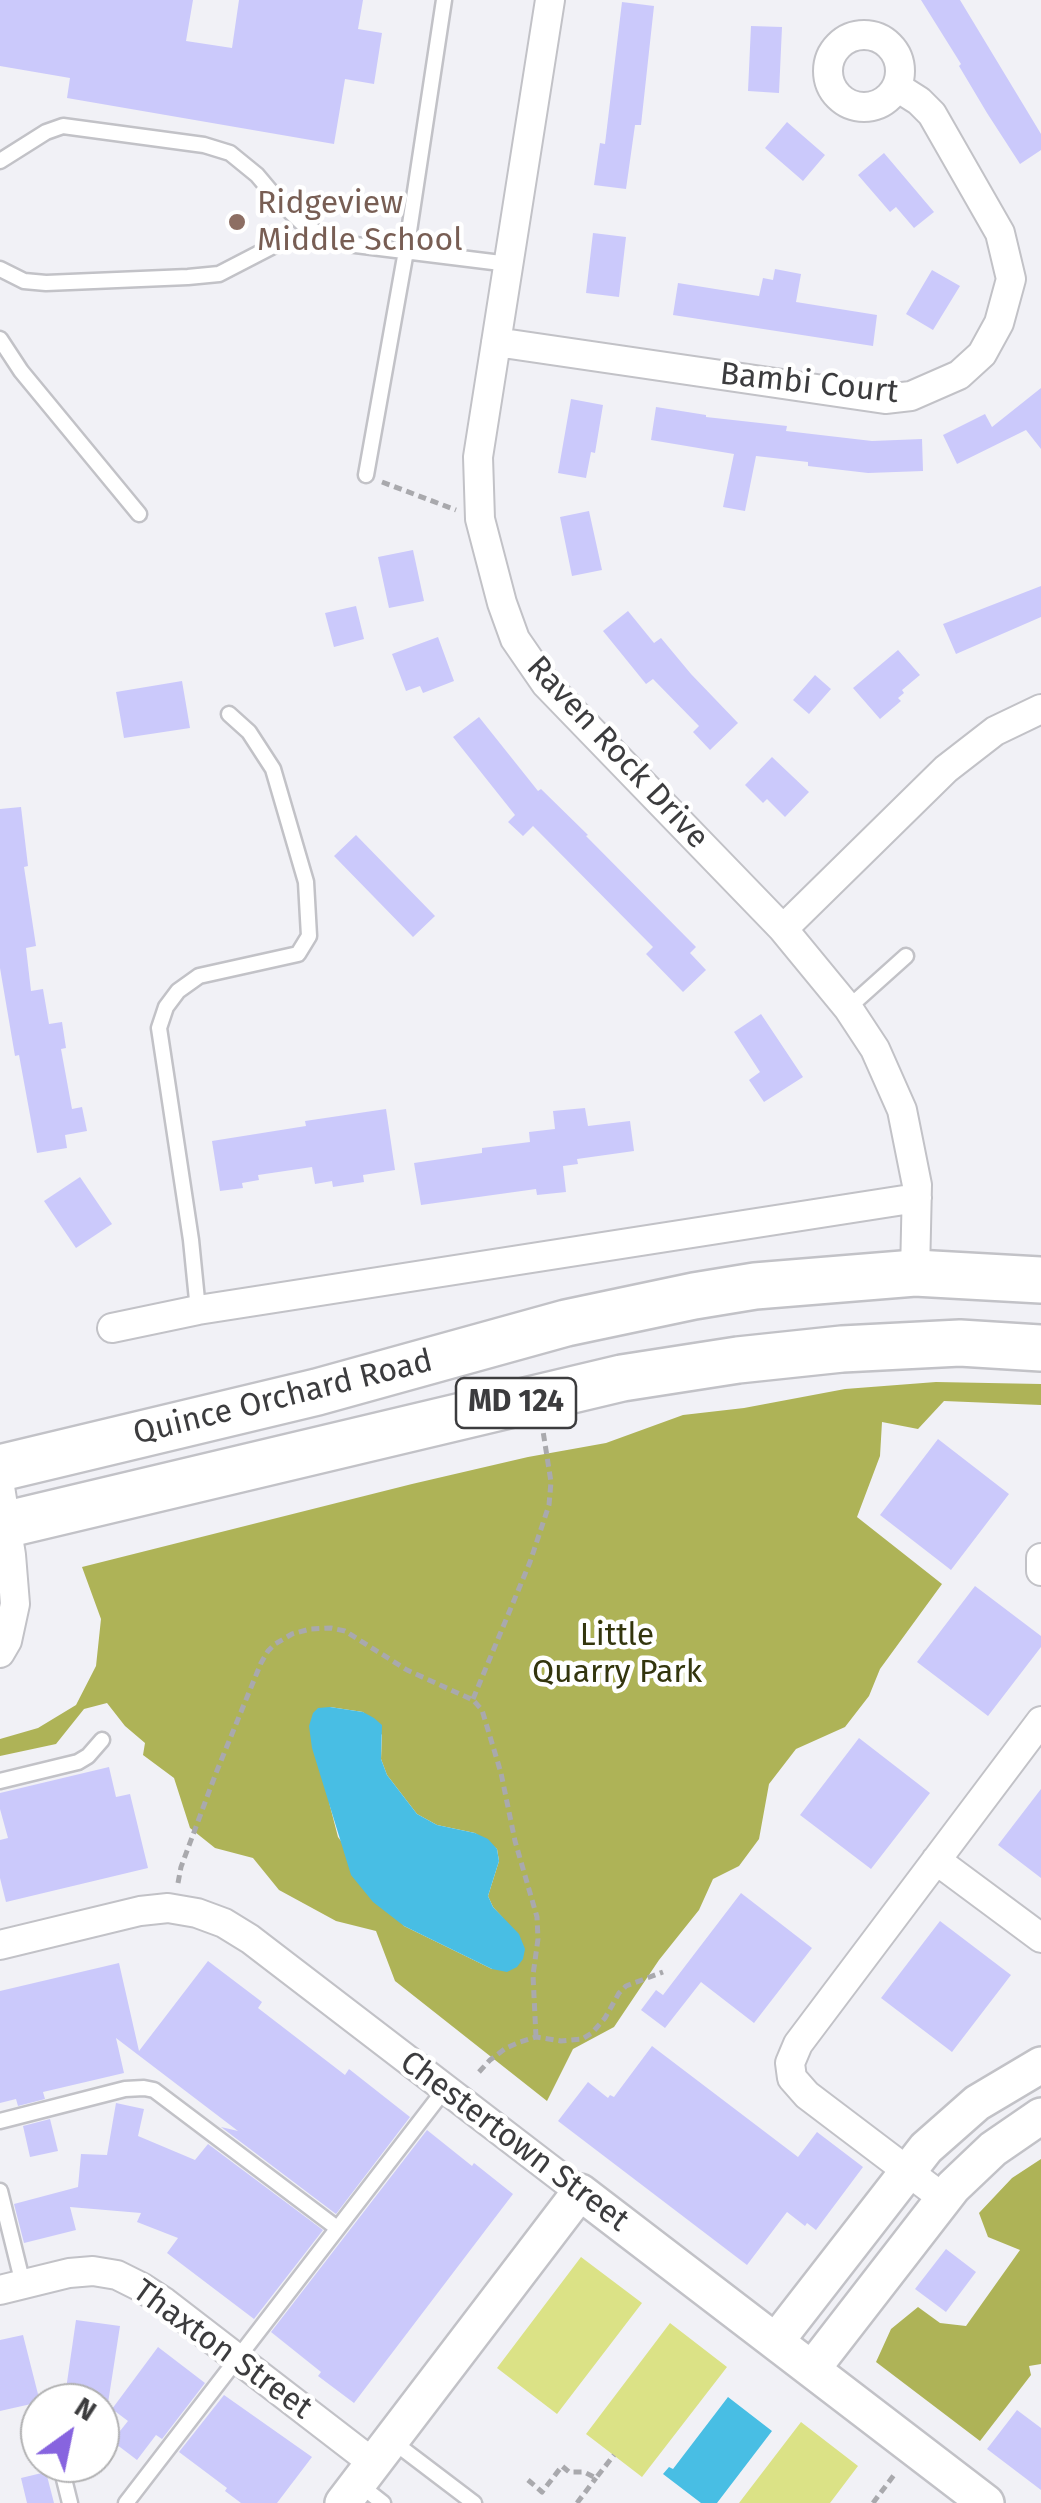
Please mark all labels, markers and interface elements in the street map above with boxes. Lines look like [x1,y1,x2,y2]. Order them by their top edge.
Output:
place label: Ridgeview Middle School [257,185,463,260]
marker: Ridgeview Middle School [226,211,248,233]
street label: Bambi Court [718,356,900,412]
street label: Raven Rock Drive [518,649,716,857]
street label: Quince Orchard Road [129,1342,437,1454]
road number: MD 124 [456,1378,576,1428]
park label: Little Quarry Park [532,1617,702,1692]
street label: Chestertown Street [392,2044,636,2240]
street label: Thaxton Street [125,2272,319,2428]
north arrow [20,2383,120,2483]
text: N [69,2390,102,2428]

